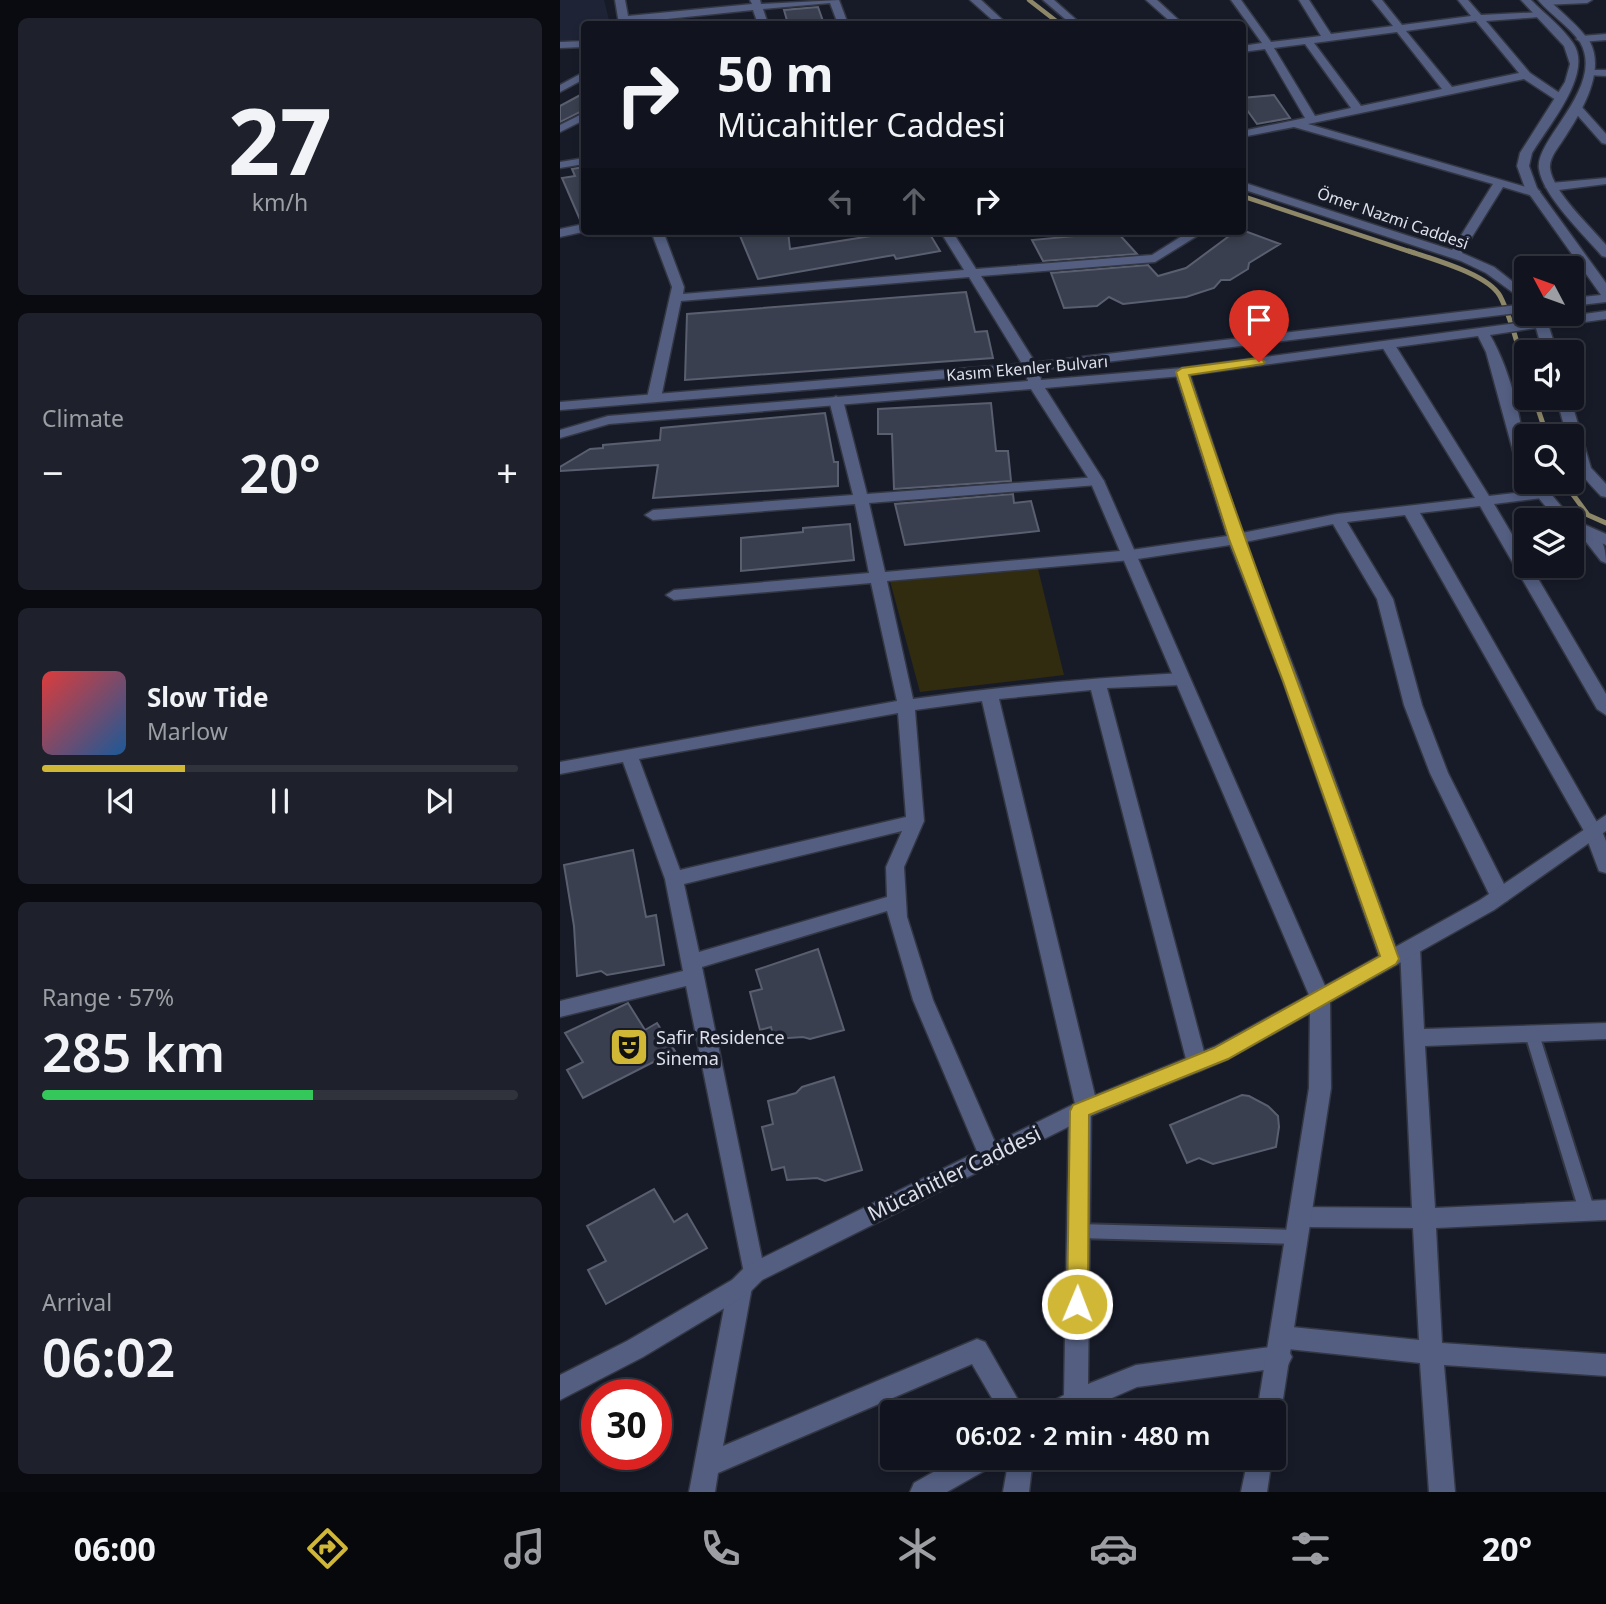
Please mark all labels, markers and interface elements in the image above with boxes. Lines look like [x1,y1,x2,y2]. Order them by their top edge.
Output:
text: 50 m [717,40,834,106]
icon: right [602,49,693,140]
text: 27 [228,78,332,202]
text: Mücahitler Caddesi [717,103,1006,146]
icon: left [822,182,860,220]
icon: ahead [895,182,933,220]
icon: right [968,182,1006,220]
street label: Ömer Nazmi Caddesi [1314,182,1472,254]
text: km/h [252,186,308,218]
north arrow [1514,256,1584,326]
map controls [1514,256,1584,578]
pin [1229,290,1289,362]
icon: arrive [1240,301,1278,339]
button: sound [1514,340,1584,410]
street label: Kasım Ekenler Bulvarı [945,350,1109,386]
text: Climate [42,402,124,434]
button: search [1514,424,1584,494]
text: 20° [239,437,321,508]
text: − [42,446,64,498]
text: + [496,446,518,498]
button: layers [1514,508,1584,578]
text: Slow Tide [147,679,269,715]
text: Marlow [147,715,228,747]
icon: previous [102,782,140,820]
icon: pause [261,782,299,820]
icon: next [420,782,458,820]
text: Range · 57% [42,981,174,1013]
text: 285 km [42,1016,225,1087]
place label: Safir Residence Sinema [656,1025,785,1070]
theatre icon: Safir Residence Sinema [608,1026,650,1068]
street label: Mücahitler Caddesi [863,1119,1045,1227]
position arrow [1040,1267,1114,1341]
text: Arrival [42,1286,112,1318]
text: 06:02 [42,1321,175,1392]
speed limit sign: 30 [581,1379,672,1470]
text: 06:02 · 2 min · 480 m [956,1417,1210,1453]
icon: directions [303,1524,352,1573]
icon: music [500,1524,549,1573]
icon: phone [696,1524,745,1573]
icon: climate [893,1524,942,1573]
icon: car [1089,1524,1138,1573]
icon: filters [1286,1524,1335,1573]
text: 06:00 [74,1527,156,1570]
text: 20° [1482,1527,1532,1570]

